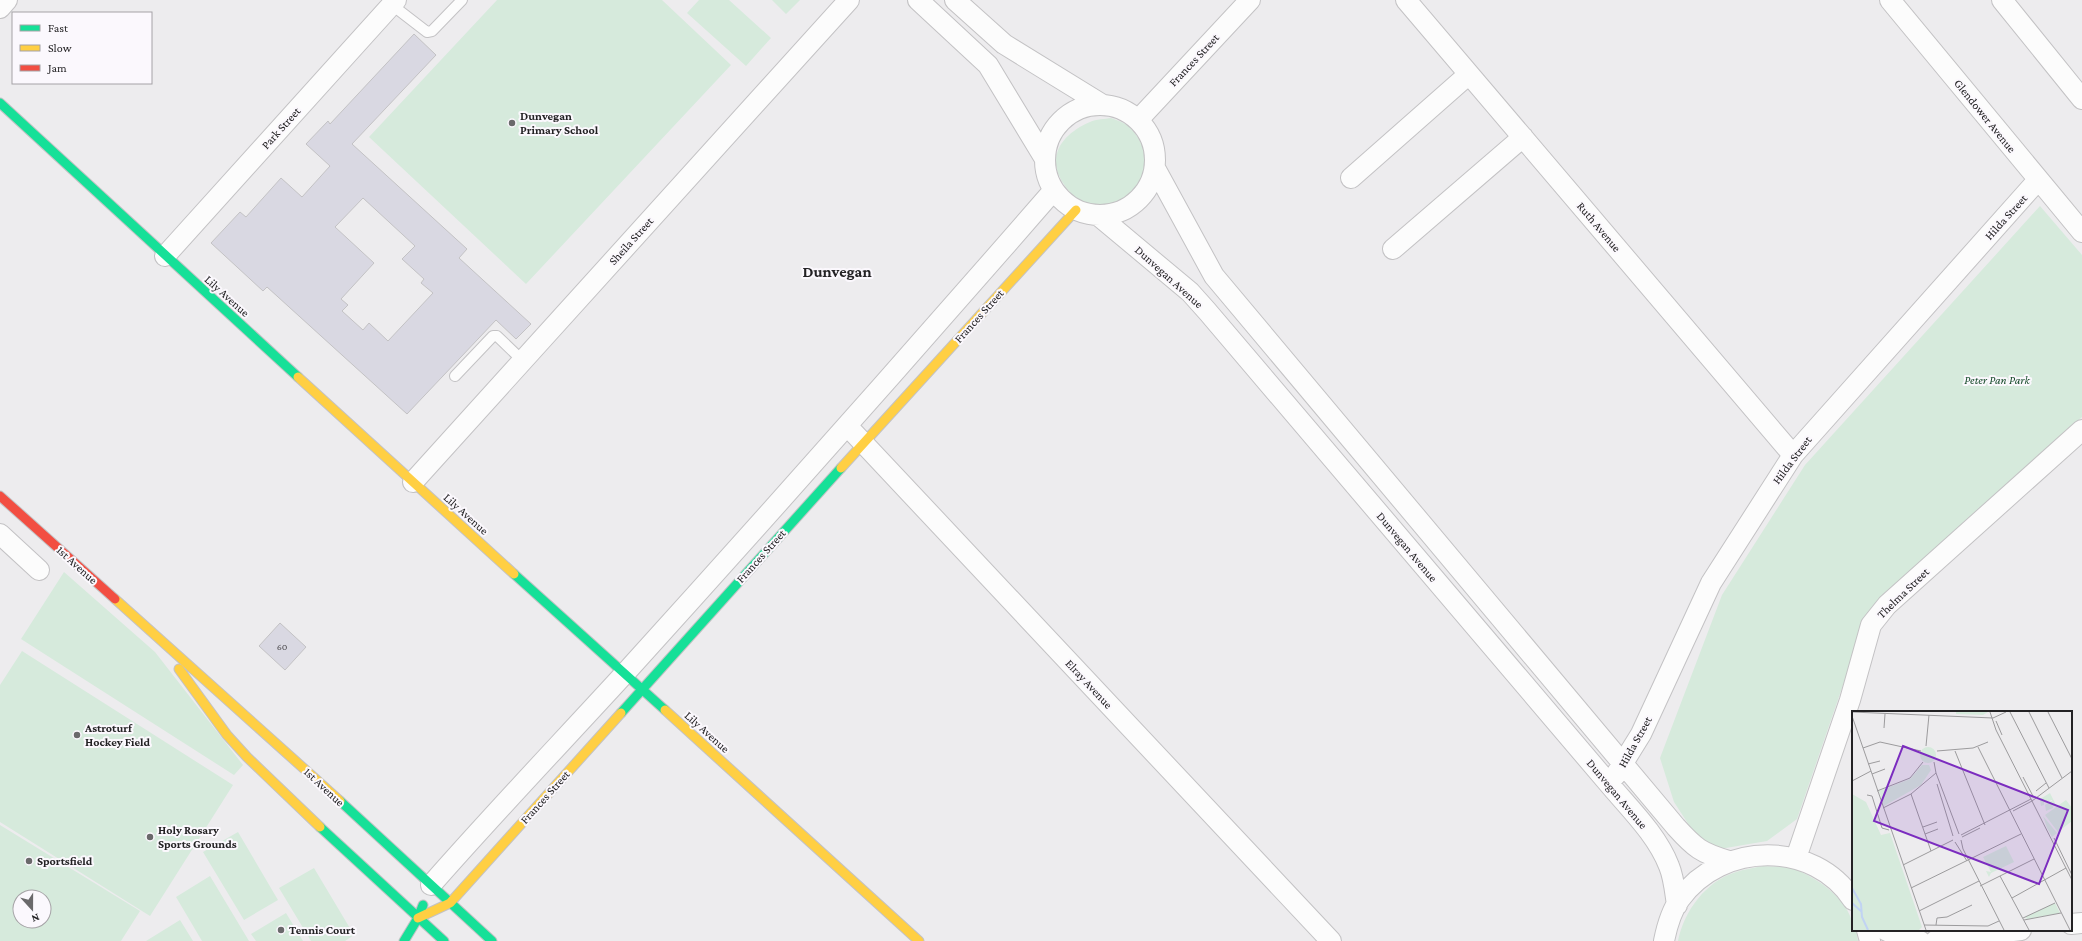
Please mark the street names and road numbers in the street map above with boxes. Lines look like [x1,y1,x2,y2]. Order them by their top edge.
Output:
street label: Frances Street [1166,30,1223,89]
street label: Glendower Avenue [1951,76,2019,156]
street label: Park Street [259,103,304,152]
street label: Hilda Street [1982,191,2031,243]
street label: Ruth Avenue [1574,199,1624,255]
street label: Sheila Street [606,213,657,268]
street label: Dunvegan Avenue [1132,243,1206,311]
street label: Lily Avenue [202,272,252,320]
street label: Frances Street [951,286,1007,346]
street label: Hilda Street [1769,432,1815,487]
street label: Lily Avenue [441,490,491,538]
street label: Dunvegan Avenue [1374,509,1440,585]
street label: Frances Street [733,526,789,586]
street label: 1st Avenue [54,543,100,587]
street label: Thelma Street [1874,564,1933,621]
street label: Elray Avenue [1063,656,1115,712]
street label: Lily Avenue [682,708,732,756]
street label: Hilda Street [1615,713,1655,770]
street label: Dunvegan Avenue [1584,756,1650,832]
street label: 1st Avenue [301,765,347,809]
street label: Frances Street [517,767,573,827]

